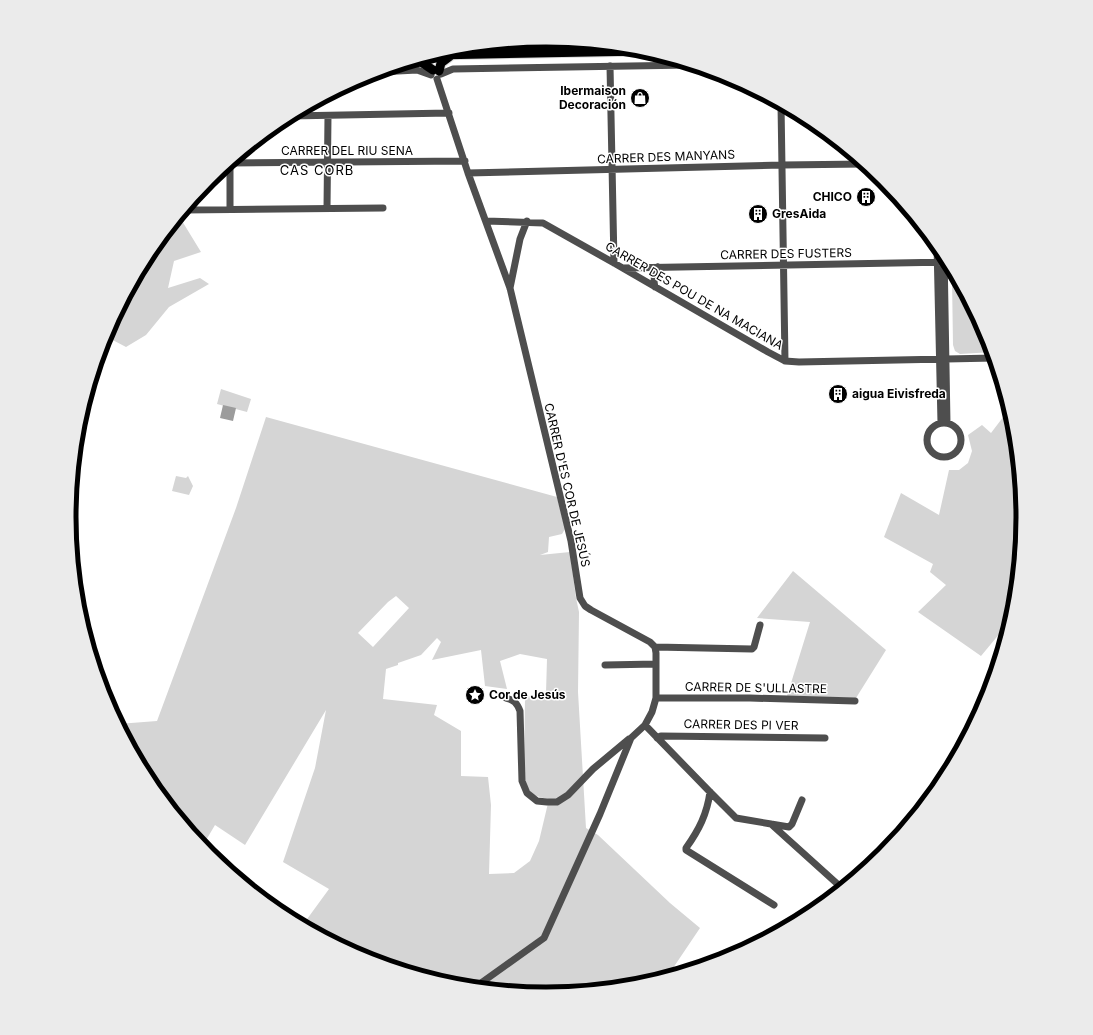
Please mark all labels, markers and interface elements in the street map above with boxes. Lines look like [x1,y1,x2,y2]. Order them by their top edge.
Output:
place label: Ibermaison Decoración [559,83,626,112]
shop icon: Ibermaison Decoración [629,87,651,109]
street label: CARRER DEL RIU SENA [281,143,413,158]
street label: CARRER DES MANYANS [597,147,735,166]
district label: CAS CORB [280,162,354,178]
building icon: CHICO [855,186,877,208]
place label: CHICO [813,189,852,204]
building icon: GresAida [747,203,769,225]
place label: GresAida [772,206,826,221]
street label: CARRER DES POU DE NA MACIANA [603,238,786,353]
street label: CARRER DES FUSTERS [720,245,852,262]
building icon: aigua Eivisfreda [827,383,849,405]
place label: aigua Eivisfreda [852,386,946,401]
street label: CARRER D'ES COR DE JESÚS [541,401,594,569]
street label: CARRER DE S'ULLASTRE [685,679,827,696]
place icon: Cor de Jesús [464,684,486,706]
place label: Cor de Jesús [489,687,566,702]
street label: CARRER DES PI VER [683,716,799,733]

